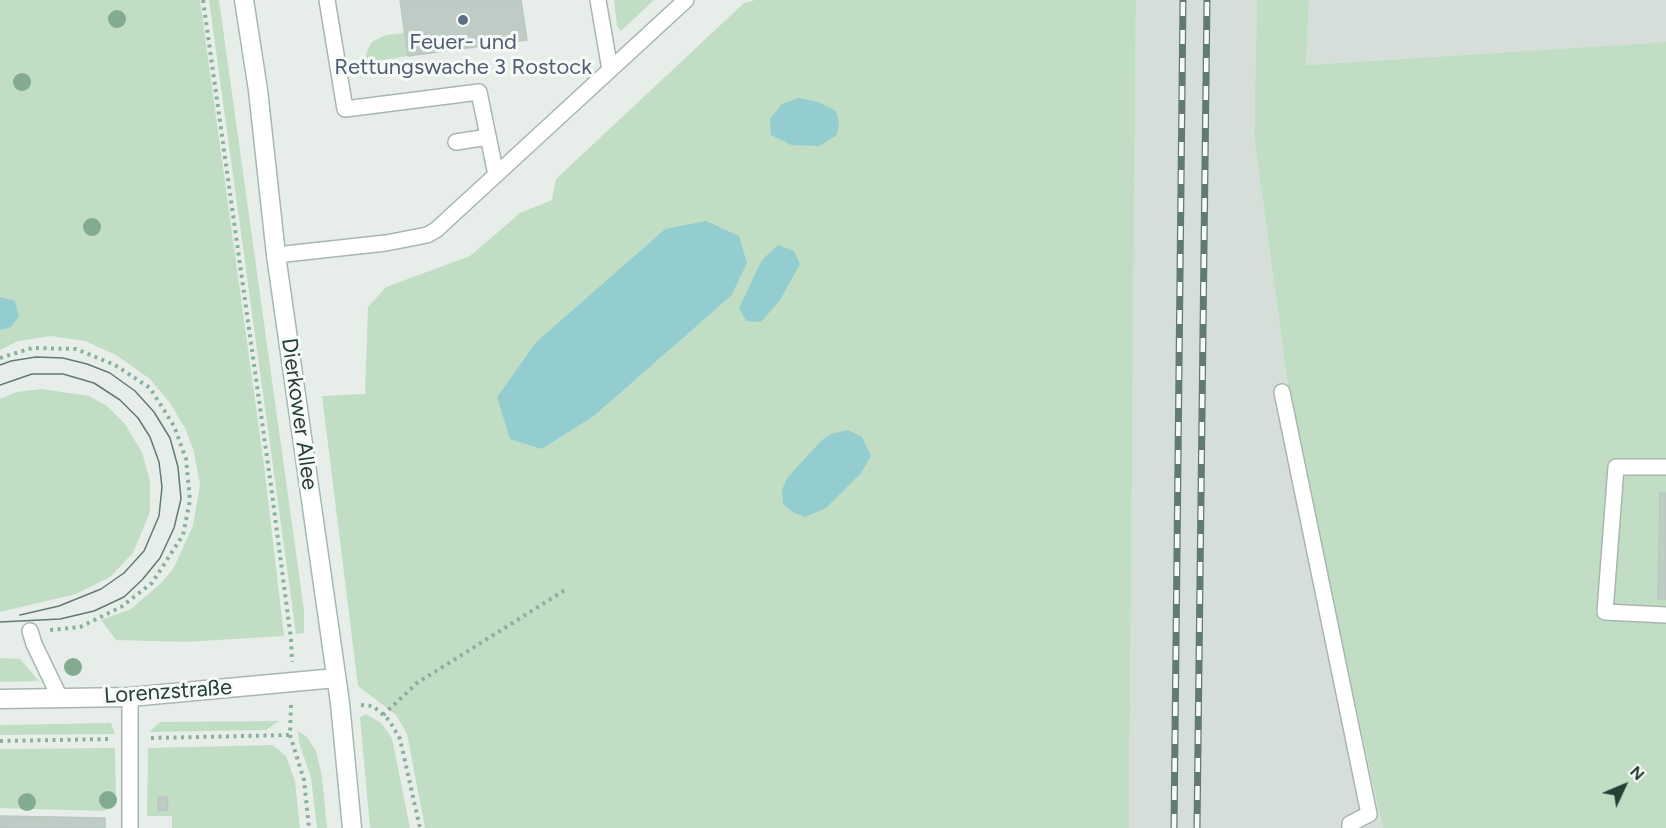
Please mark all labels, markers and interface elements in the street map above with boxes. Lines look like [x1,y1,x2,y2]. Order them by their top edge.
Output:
marker: Feuer- und Rettungswache 3 Rostock [456,13,470,27]
place label: Feuer- und Rettungswache 3 Rostock [334,30,592,82]
street label: Dierkower Allee [275,336,323,492]
street label: Lorenzstraße [103,674,233,710]
north arrow [1594,756,1654,816]
text: N [1626,762,1648,784]

